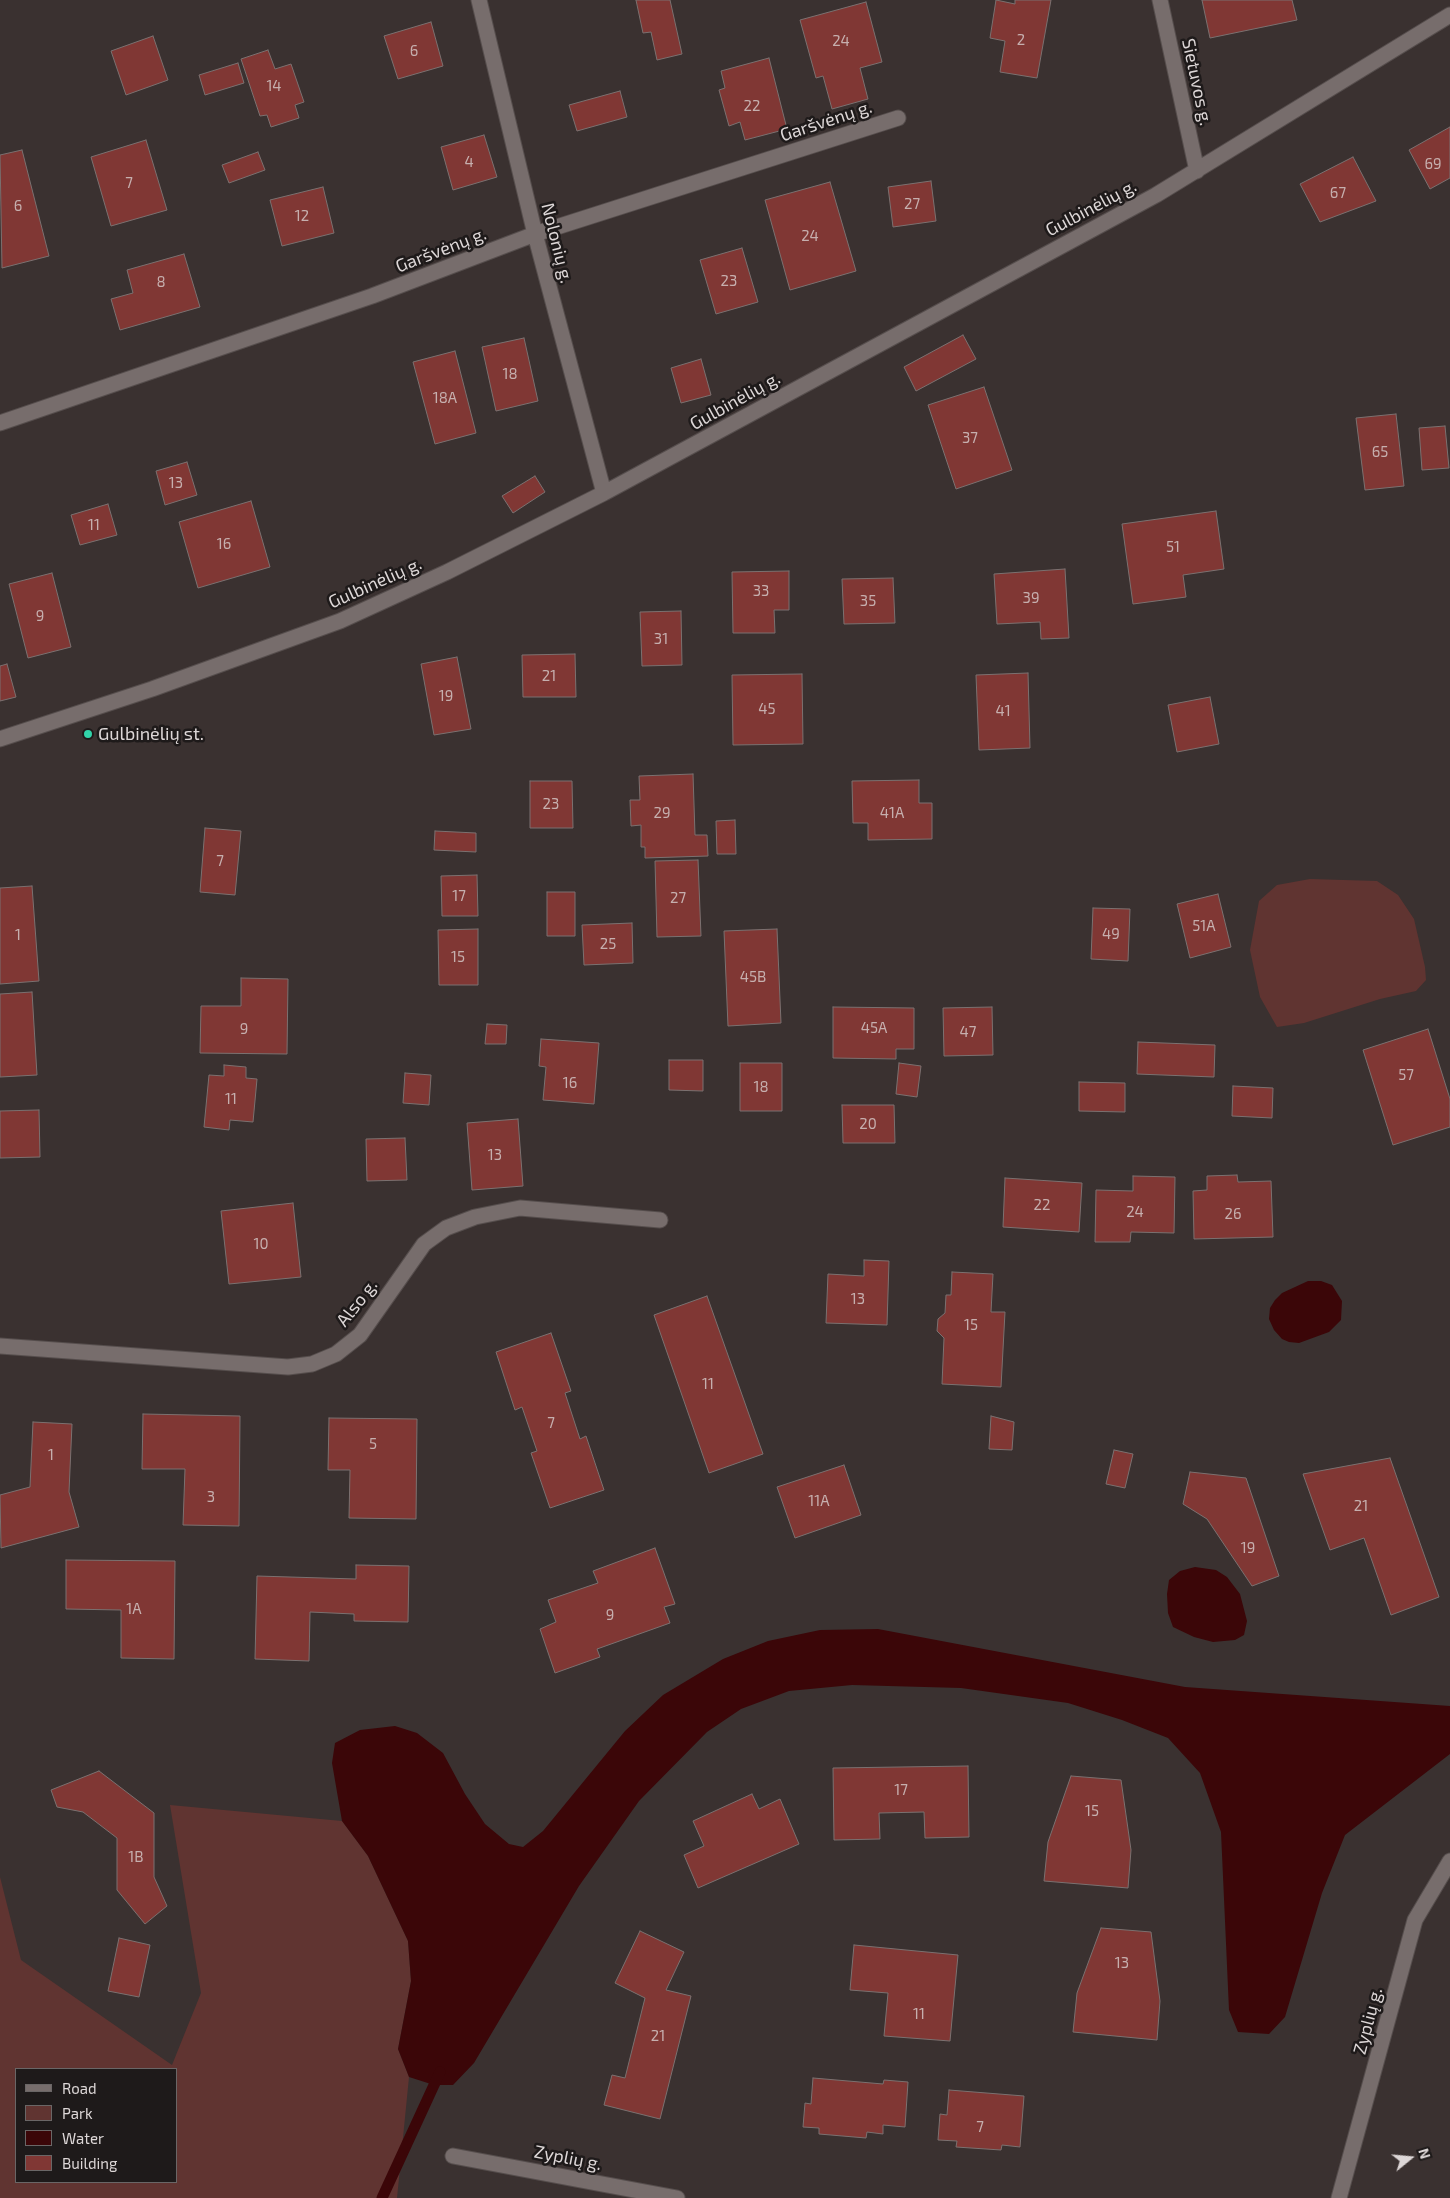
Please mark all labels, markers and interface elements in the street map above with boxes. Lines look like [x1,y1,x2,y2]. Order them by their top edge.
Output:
house number: 2 [1017,31,1025,49]
house number: 24 [832,32,850,50]
street label: Sietuvos g. [1177,37,1217,127]
house number: 6 [410,42,418,60]
house number: 14 [266,77,282,95]
street label: Garšvėnų g. [777,96,875,146]
house number: 22 [744,97,760,115]
house number: 4 [464,153,474,171]
house number: 69 [1424,155,1442,173]
house number: 7 [125,174,133,192]
street label: Gulbinėlių g. [1042,175,1140,241]
house number: 67 [1330,184,1346,202]
house number: 27 [904,195,920,213]
house number: 6 [14,197,22,215]
street label: Nolonių g. [537,201,577,285]
house number: 12 [295,207,309,225]
street label: Garšvėnų g. [393,223,489,277]
house number: 24 [801,227,819,245]
house number: 23 [721,272,737,290]
house number: 8 [156,273,166,291]
house number: 18 [502,365,518,383]
street label: Gulbinėlių g. [686,367,784,435]
house number: 18A [433,389,457,407]
house number: 37 [962,429,978,447]
house number: 65 [1372,443,1388,461]
house number: 13 [169,474,183,492]
house number: 11 [88,516,100,534]
house number: 16 [217,535,231,553]
house number: 51 [1166,538,1180,556]
street label: Gulbinėlių g. [325,553,425,613]
house number: 33 [753,582,769,600]
house number: 39 [1023,589,1039,607]
house number: 35 [860,592,876,610]
house number: 9 [36,607,44,625]
house number: 31 [654,630,668,648]
house number: 21 [542,667,556,685]
house number: 19 [439,687,453,705]
house number: 45 [758,700,776,718]
house number: 41 [995,702,1011,720]
place label: Gulbinėlių st. [98,723,204,745]
marker: Gulbinėlių st. [82,728,94,740]
house number: 23 [543,795,559,813]
house number: 29 [653,804,671,822]
house number: 41A [880,804,904,822]
house number: 7 [216,852,224,870]
house number: 17 [452,887,466,905]
house number: 27 [670,889,686,907]
house number: 51A [1192,917,1216,935]
house number: 49 [1102,925,1120,943]
house number: 1 [15,926,21,944]
house number: 25 [600,935,616,953]
house number: 15 [451,948,465,966]
house number: 45B [740,968,766,986]
house number: 45A [861,1019,887,1037]
house number: 9 [240,1020,248,1038]
house number: 47 [960,1023,976,1041]
house number: 57 [1398,1066,1414,1084]
house number: 16 [563,1074,577,1092]
house number: 18 [753,1078,769,1096]
house number: 11 [225,1090,237,1108]
house number: 20 [859,1115,877,1133]
house number: 13 [488,1146,502,1164]
house number: 22 [1034,1196,1050,1214]
house number: 24 [1126,1203,1144,1221]
house number: 26 [1224,1205,1242,1223]
house number: 10 [253,1235,269,1253]
street label: Also g. [332,1275,382,1331]
house number: 13 [851,1290,865,1308]
house number: 15 [964,1316,978,1334]
house number: 11 [702,1375,714,1393]
house number: 7 [547,1414,555,1432]
house number: 5 [369,1435,377,1453]
house number: 1 [48,1446,54,1464]
house number: 3 [207,1488,215,1506]
house number: 11A [808,1492,830,1510]
house number: 21 [1354,1497,1368,1515]
house number: 19 [1241,1539,1255,1557]
house number: 1A [126,1600,142,1618]
house number: 9 [606,1606,614,1624]
house number: 17 [894,1781,908,1799]
house number: 15 [1085,1802,1099,1820]
house number: 1B [128,1848,144,1866]
house number: 13 [1115,1954,1129,1972]
street label: Zyplių g. [1349,1985,1387,2057]
house number: 11 [913,2005,925,2023]
house number: 21 [651,2027,665,2045]
legend [15,2068,178,2183]
text: Road [62,2079,97,2097]
text: Park [62,2104,93,2122]
house number: 7 [976,2118,984,2136]
text: Water [62,2129,104,2147]
north arrow [1385,2133,1435,2183]
street label: Zyplių g. [532,2141,604,2175]
text: N [1415,2146,1434,2161]
text: Building [62,2154,117,2172]

